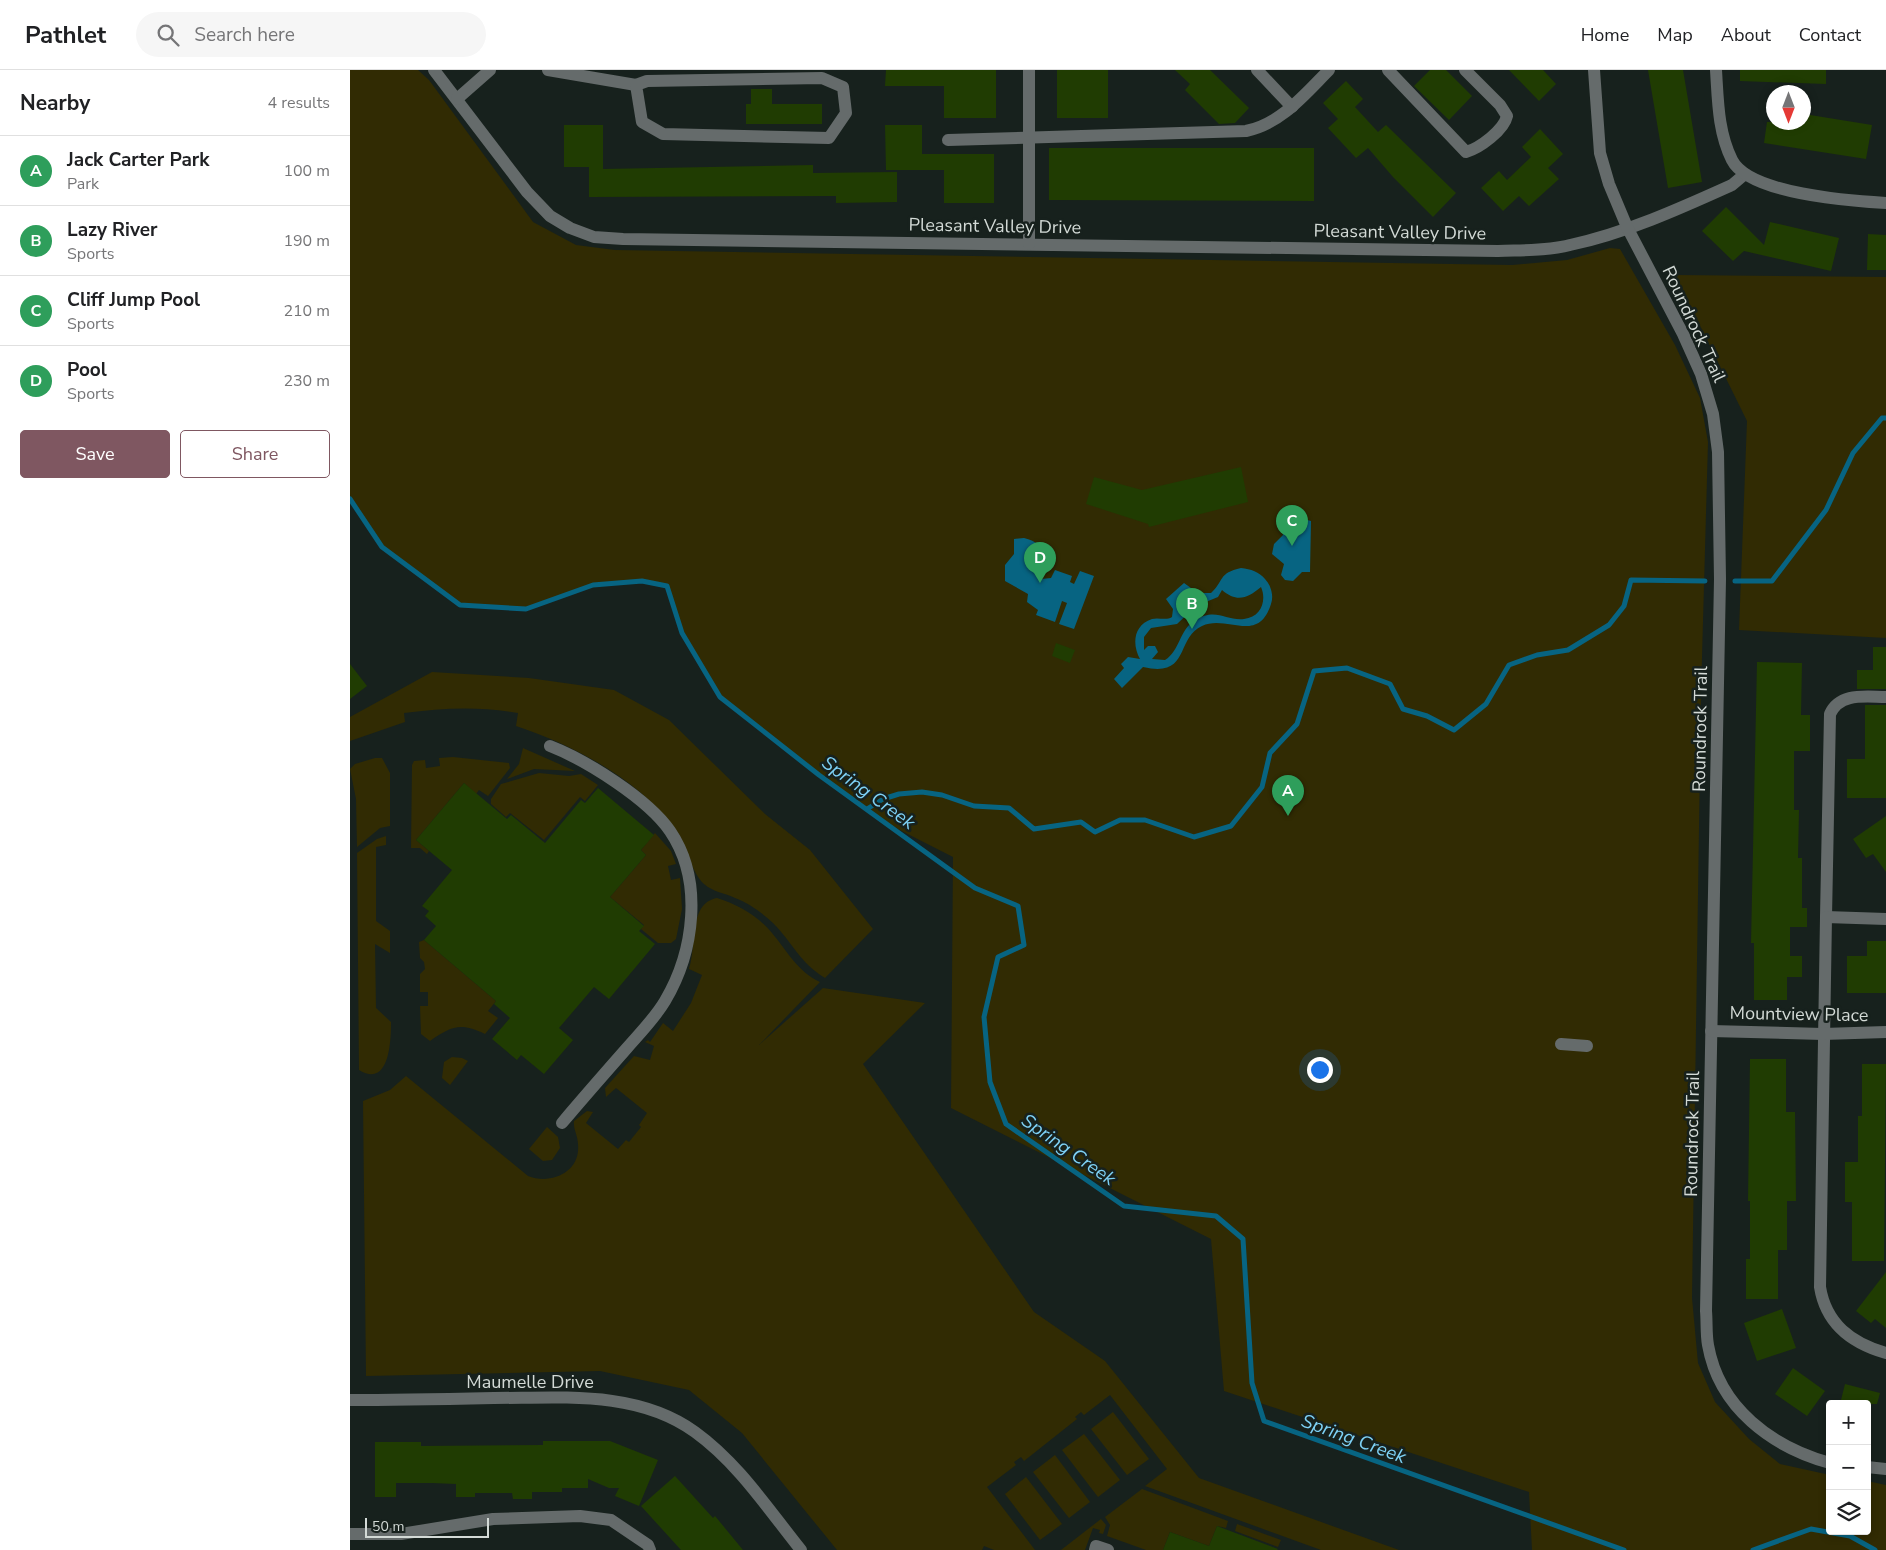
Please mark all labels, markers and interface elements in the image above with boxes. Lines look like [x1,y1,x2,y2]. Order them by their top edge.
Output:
search box [136,12,486,57]
text: Pathlet [25,19,106,51]
icon: search [154,21,182,49]
text: Search here [194,22,295,48]
text: Home [1581,23,1629,47]
text: Map [1657,23,1693,47]
text: About [1721,23,1771,47]
text: Contact [1799,23,1861,47]
north arrow [1766,85,1811,130]
text: Nearby [20,89,90,117]
text: 4 results [268,92,330,114]
text: Jack Carter Park [67,147,209,173]
text: A [30,160,42,182]
text: 100 m [283,160,330,182]
text: Park [67,173,99,195]
street label: Pleasant Valley Drive [908,212,1082,240]
text: Lazy River [67,217,158,243]
street label: Pleasant Valley Drive [1313,218,1487,246]
text: B [30,230,42,252]
text: 190 m [283,230,330,252]
text: Sports [67,243,115,265]
street label: Roundrock Trail [1657,262,1732,387]
text: Cliff Jump Pool [67,287,200,313]
text: C [31,300,41,322]
text: 210 m [283,300,330,322]
text: Sports [67,313,115,335]
text: Pool [67,357,107,383]
text: D [30,370,42,392]
text: 230 m [283,370,330,392]
text: Sports [67,383,115,405]
button: Save [20,430,170,478]
button: Share [180,430,330,478]
pin: C [1276,505,1308,546]
pin: D [1024,542,1056,583]
pin: B [1176,588,1208,629]
street label: Roundrock Trail [1687,665,1713,792]
water label: Spring Creek [816,750,921,836]
pin: A [1272,775,1304,816]
street label: Mountview Place [1729,1001,1869,1027]
your location [1307,1057,1333,1083]
street label: Roundrock Trail [1679,1070,1705,1197]
water label: Spring Creek [1016,1108,1121,1192]
street label: Maumelle Drive [466,1370,594,1394]
map controls [1826,1400,1871,1535]
button: + [1826,1400,1871,1445]
water label: Spring Creek [1298,1408,1410,1470]
button: − [1826,1445,1871,1490]
button: layers [1826,1490,1871,1535]
scale bar [365,1515,489,1538]
text: 50 m [372,1517,404,1536]

